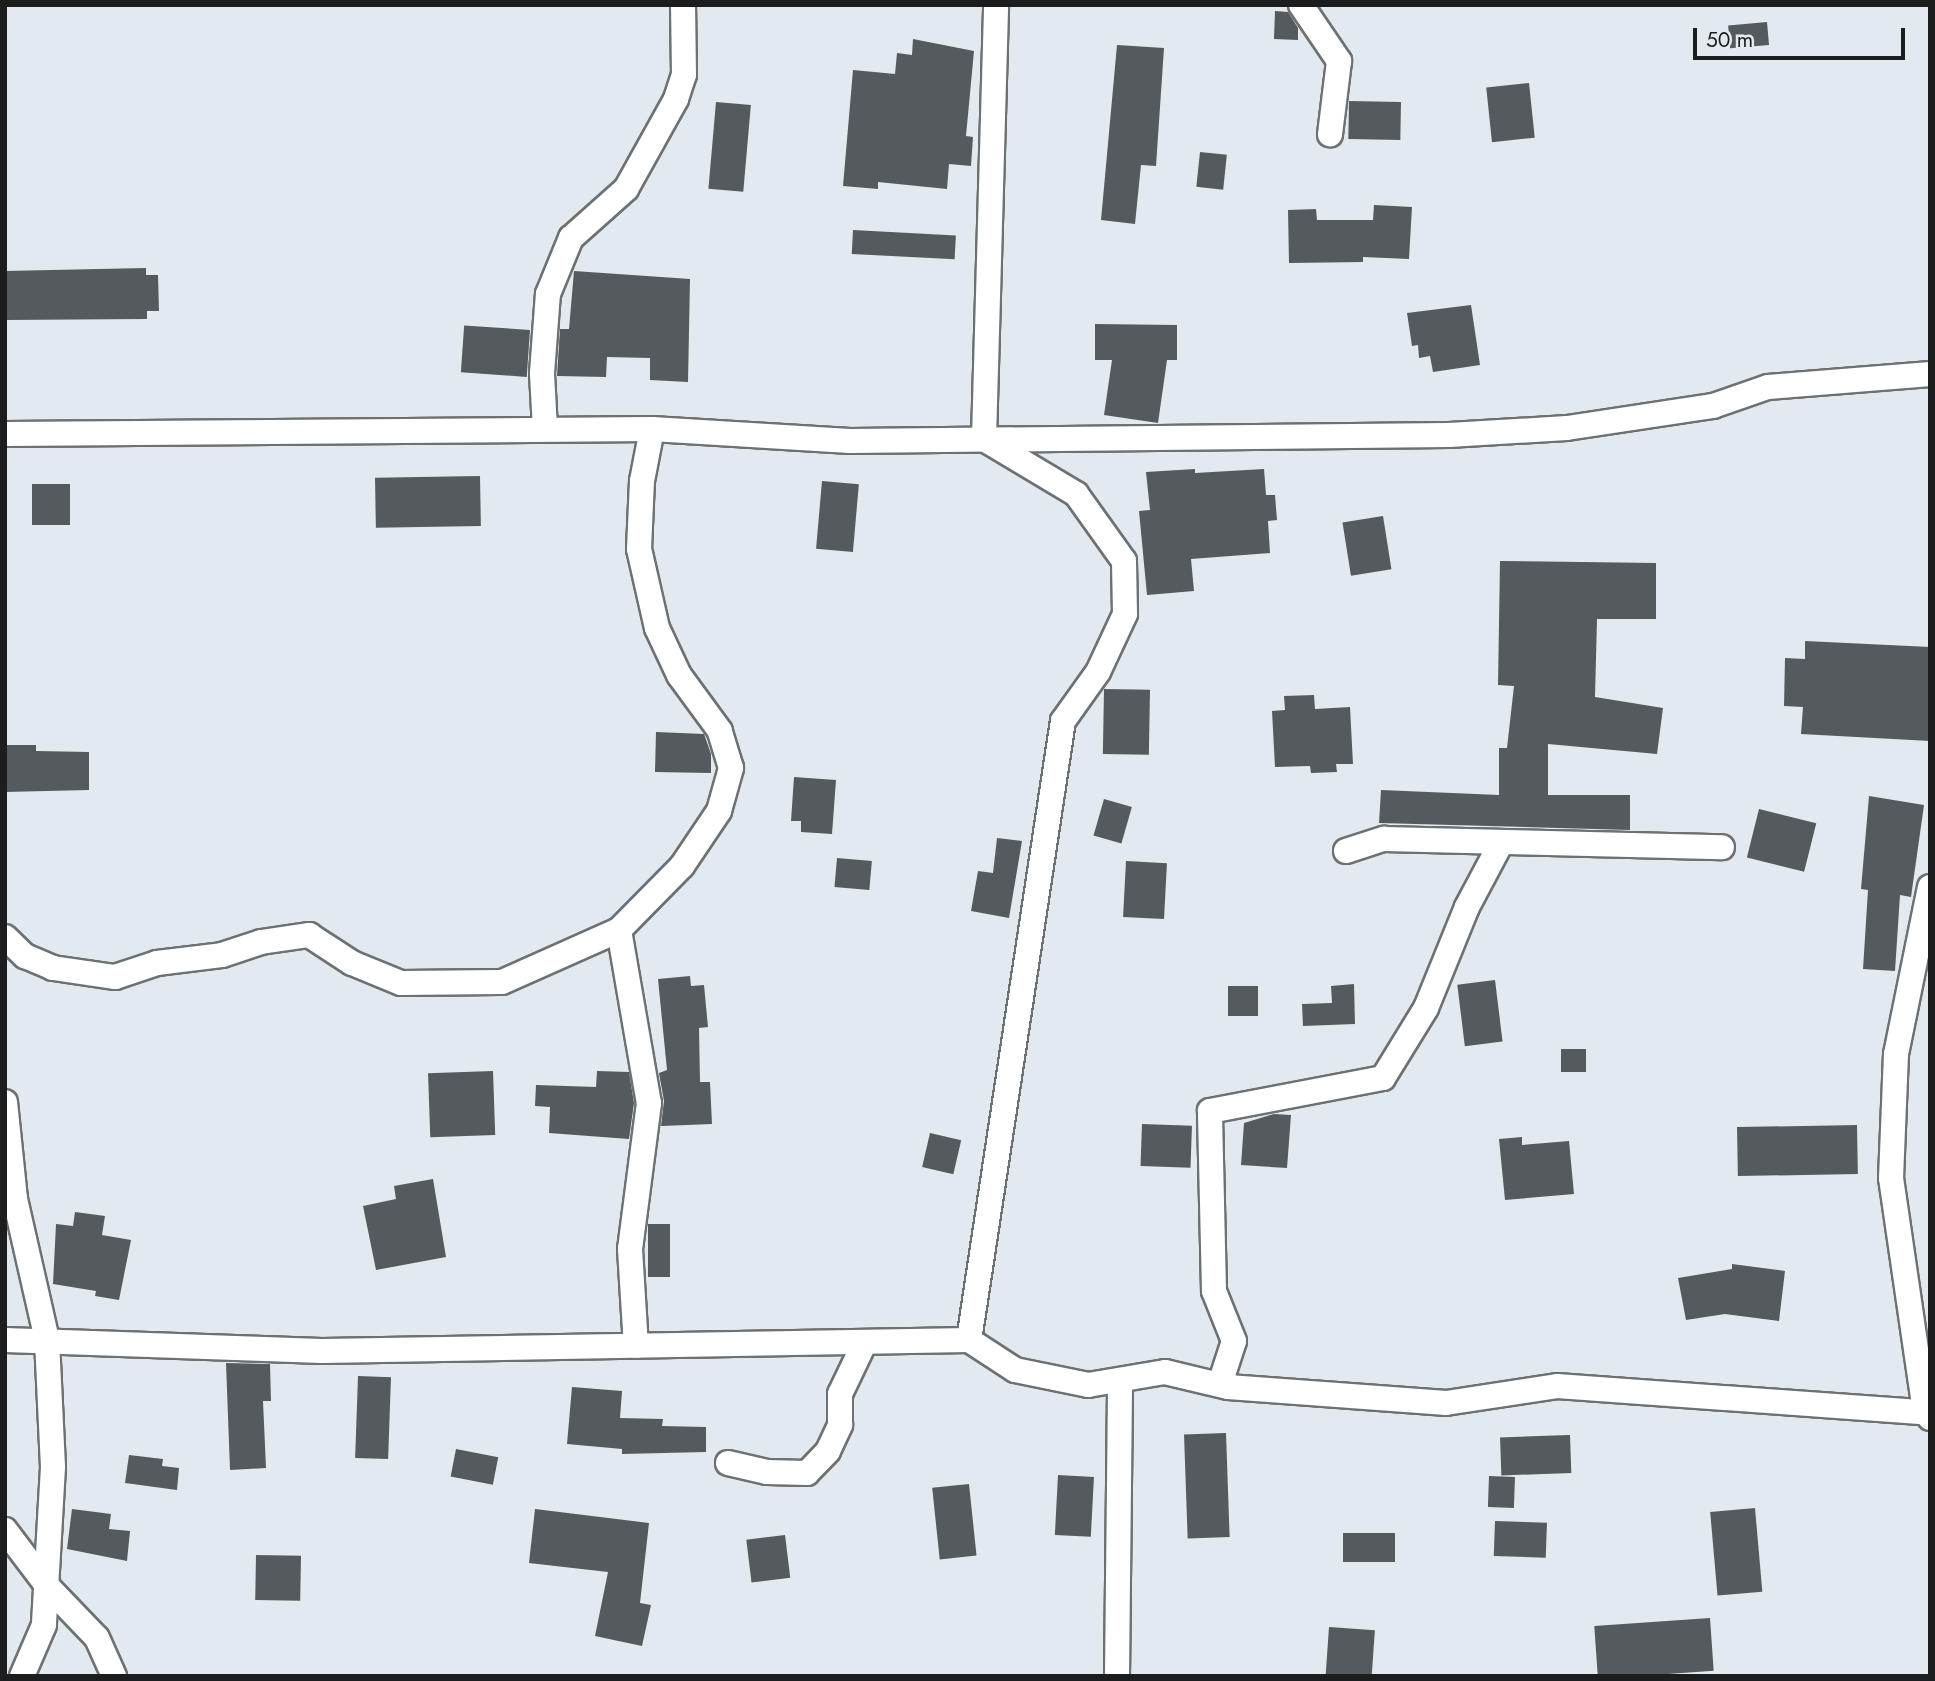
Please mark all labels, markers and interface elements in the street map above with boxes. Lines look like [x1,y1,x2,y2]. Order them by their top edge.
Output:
scale bar [1697,14,1909,58]
text: 50 m [1706,25,1753,55]

